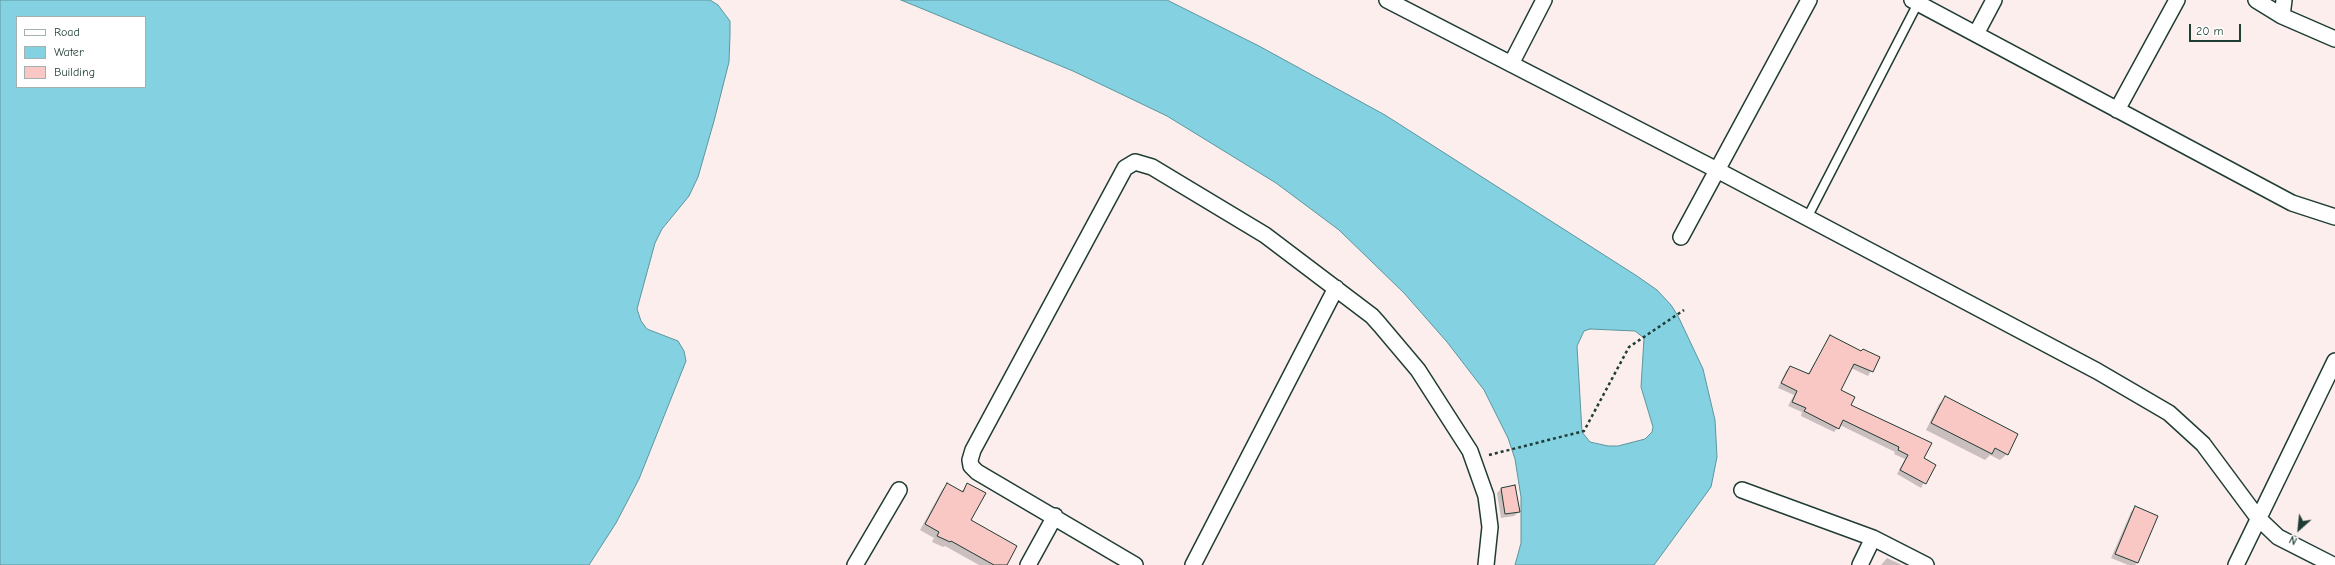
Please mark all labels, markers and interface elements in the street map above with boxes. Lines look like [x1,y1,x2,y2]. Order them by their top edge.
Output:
legend [16,16,146,88]
scale bar [2191,16,2243,42]
text: 20 m [2196,24,2224,38]
text: Road [54,25,80,39]
text: Water [54,45,84,59]
text: Building [54,65,95,79]
north arrow [2279,509,2319,549]
text: N [2287,533,2299,548]

